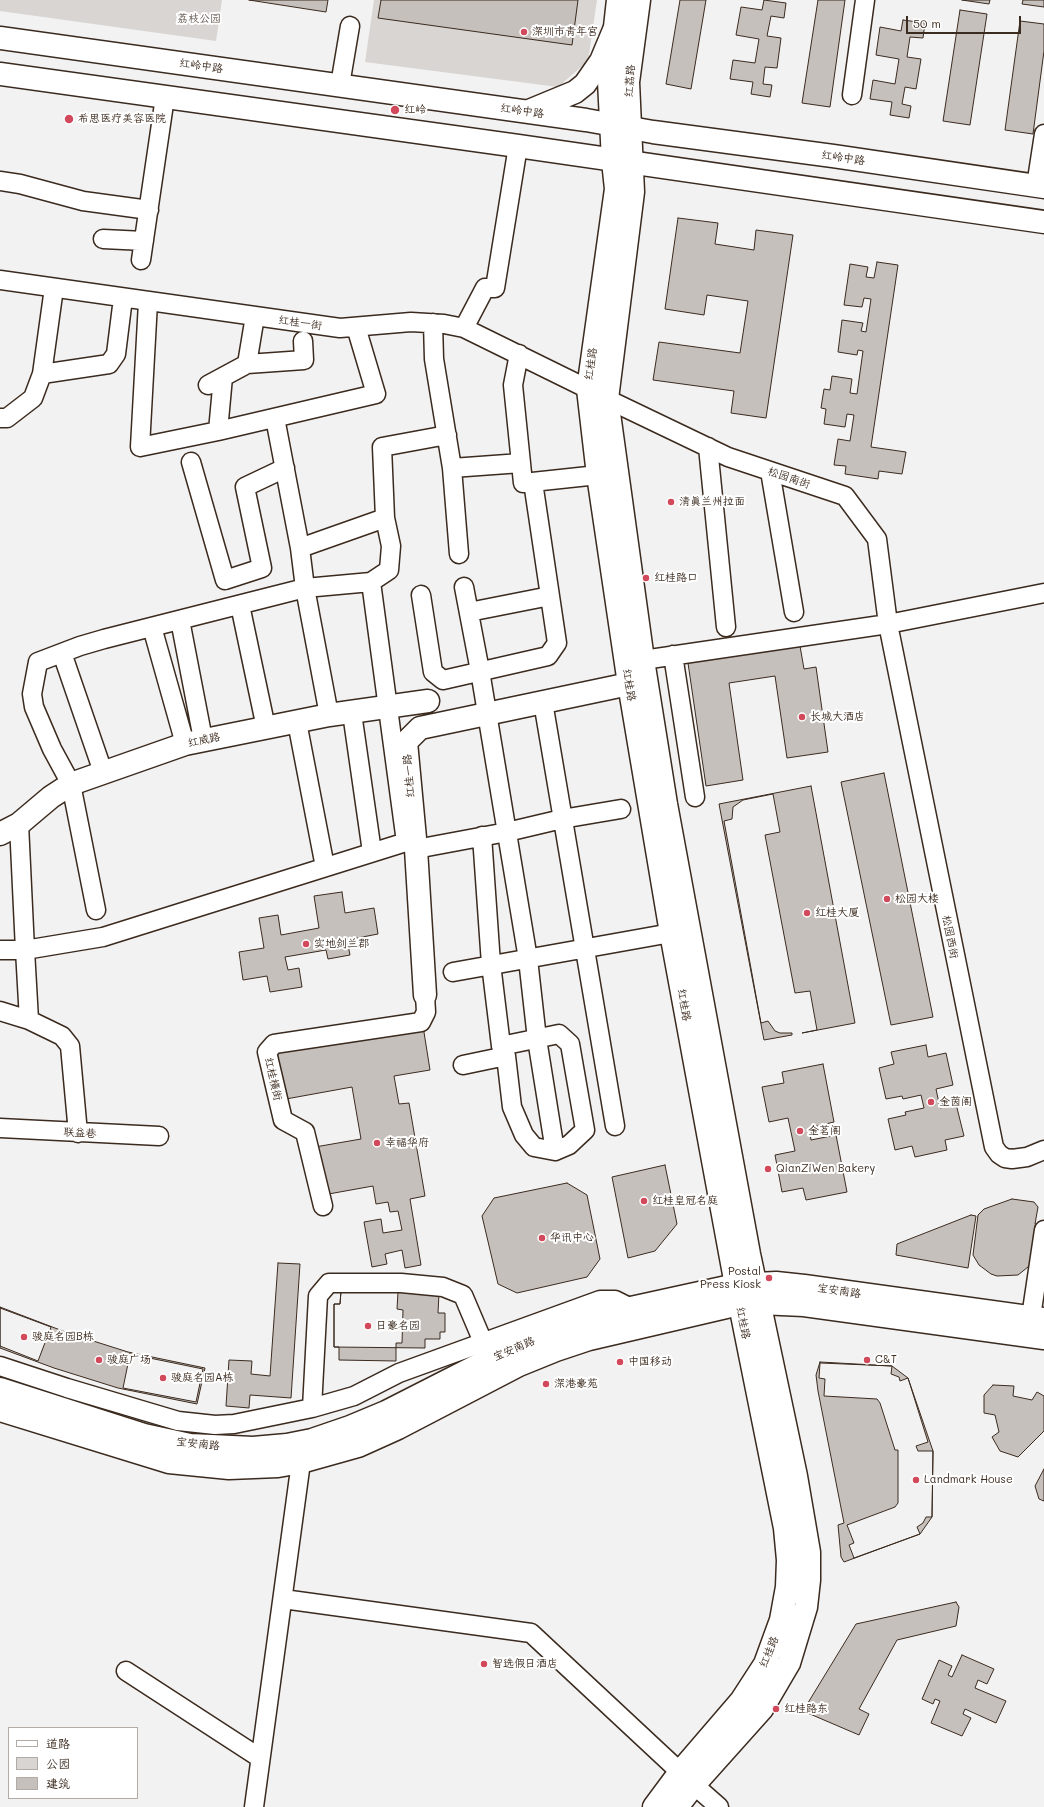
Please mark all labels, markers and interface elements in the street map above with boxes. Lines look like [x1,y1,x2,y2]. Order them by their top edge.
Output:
scale bar [908,8,1023,34]
park label: 荔枝公园 [177,12,221,26]
text: 50 m [913,15,941,31]
place label: 深圳市青年宫 [532,25,598,39]
marker: 深圳市青年宫 [519,27,529,37]
street label: 红岭中路 [178,56,224,76]
street label: 红荔路 [622,64,638,98]
street label: 红岭中路 [499,101,545,121]
place label: 红岭 [404,103,426,117]
marker: 红岭 [389,104,401,116]
place label: 希思医疗美容医院 [78,112,166,126]
marker: 希思医疗美容医院 [63,113,75,125]
street label: 红岭中路 [820,148,866,168]
street label: 红桂一街 [277,313,323,333]
street label: 红桂路 [582,347,600,381]
street label: 松园南街 [766,465,812,491]
place label: 清真兰州拉面 [679,495,745,509]
marker: 清真兰州拉面 [666,497,676,507]
place label: 红桂路口 [654,571,698,585]
marker: 红桂路口 [641,573,651,583]
street label: 红桂路 [620,668,638,702]
place label: 长城大酒店 [810,710,865,724]
marker: 长城大酒店 [797,712,807,722]
street label: 红威路 [186,730,222,750]
street label: 红桂一路 [401,754,417,798]
place label: 松园大楼 [895,892,939,906]
marker: 松园大楼 [882,894,892,904]
place label: 红桂大厦 [815,906,859,920]
marker: 红桂大厦 [802,908,812,918]
street label: 松园西街 [939,914,961,960]
place label: 实地剑兰郡 [314,937,369,951]
marker: 实地剑兰郡 [301,939,311,949]
street label: 红桂路 [675,988,693,1022]
street label: 红桂横街 [262,1056,284,1102]
place label: 金茵阁 [939,1095,972,1109]
marker: 金茵阁 [926,1097,936,1107]
place label: 金茗阁 [808,1124,841,1138]
street label: 联益巷 [63,1126,97,1140]
marker: 金茗阁 [795,1126,805,1136]
place label: 幸福华府 [385,1136,429,1150]
marker: 幸福华府 [372,1138,382,1148]
place label: QianZiWen Bakery [776,1162,875,1176]
marker: QianZiWen Bakery [763,1164,773,1174]
place label: 红桂皇冠名庭 [652,1194,718,1208]
marker: 红桂皇冠名庭 [639,1196,649,1206]
place label: 华讯中心 [550,1231,594,1245]
marker: 华讯中心 [537,1233,547,1243]
place label: Postal Press Kiosk [700,1265,761,1291]
marker: Postal Press Kiosk [764,1273,774,1283]
street label: 宝安南路 [816,1281,862,1301]
street label: 红桂路 [733,1306,753,1340]
place label: 日豪名园 [376,1319,420,1333]
marker: 日豪名园 [363,1321,373,1331]
place label: 骏庭名园B栋 [32,1330,94,1344]
marker: 骏庭名园B栋 [19,1332,29,1342]
street label: 宝安南路 [491,1334,537,1364]
place label: 骏庭广场 [107,1353,151,1367]
place label: C&T [875,1353,897,1367]
marker: 骏庭广场 [94,1355,104,1365]
place label: 中国移动 [628,1355,672,1369]
marker: C&T [862,1355,872,1365]
marker: 中国移动 [615,1357,625,1367]
place label: 骏庭名园A栋 [171,1371,234,1385]
marker: 骏庭名园A栋 [158,1373,168,1383]
place label: 深港豪苑 [554,1377,598,1391]
marker: 深港豪苑 [541,1379,551,1389]
street label: 宝安南路 [175,1435,221,1453]
place label: Landmark House [924,1473,1013,1487]
marker: Landmark House [911,1475,921,1485]
street label: 红桂路 [756,1634,782,1670]
place label: 智选假日酒店 [492,1657,558,1671]
marker: 智选假日酒店 [479,1659,489,1669]
place label: 红桂路东 [784,1702,828,1716]
marker: 红桂路东 [771,1704,781,1714]
legend [8,1727,138,1799]
text: 道路 [46,1735,70,1751]
text: 公园 [46,1755,70,1771]
text: 建筑 [46,1775,70,1791]

